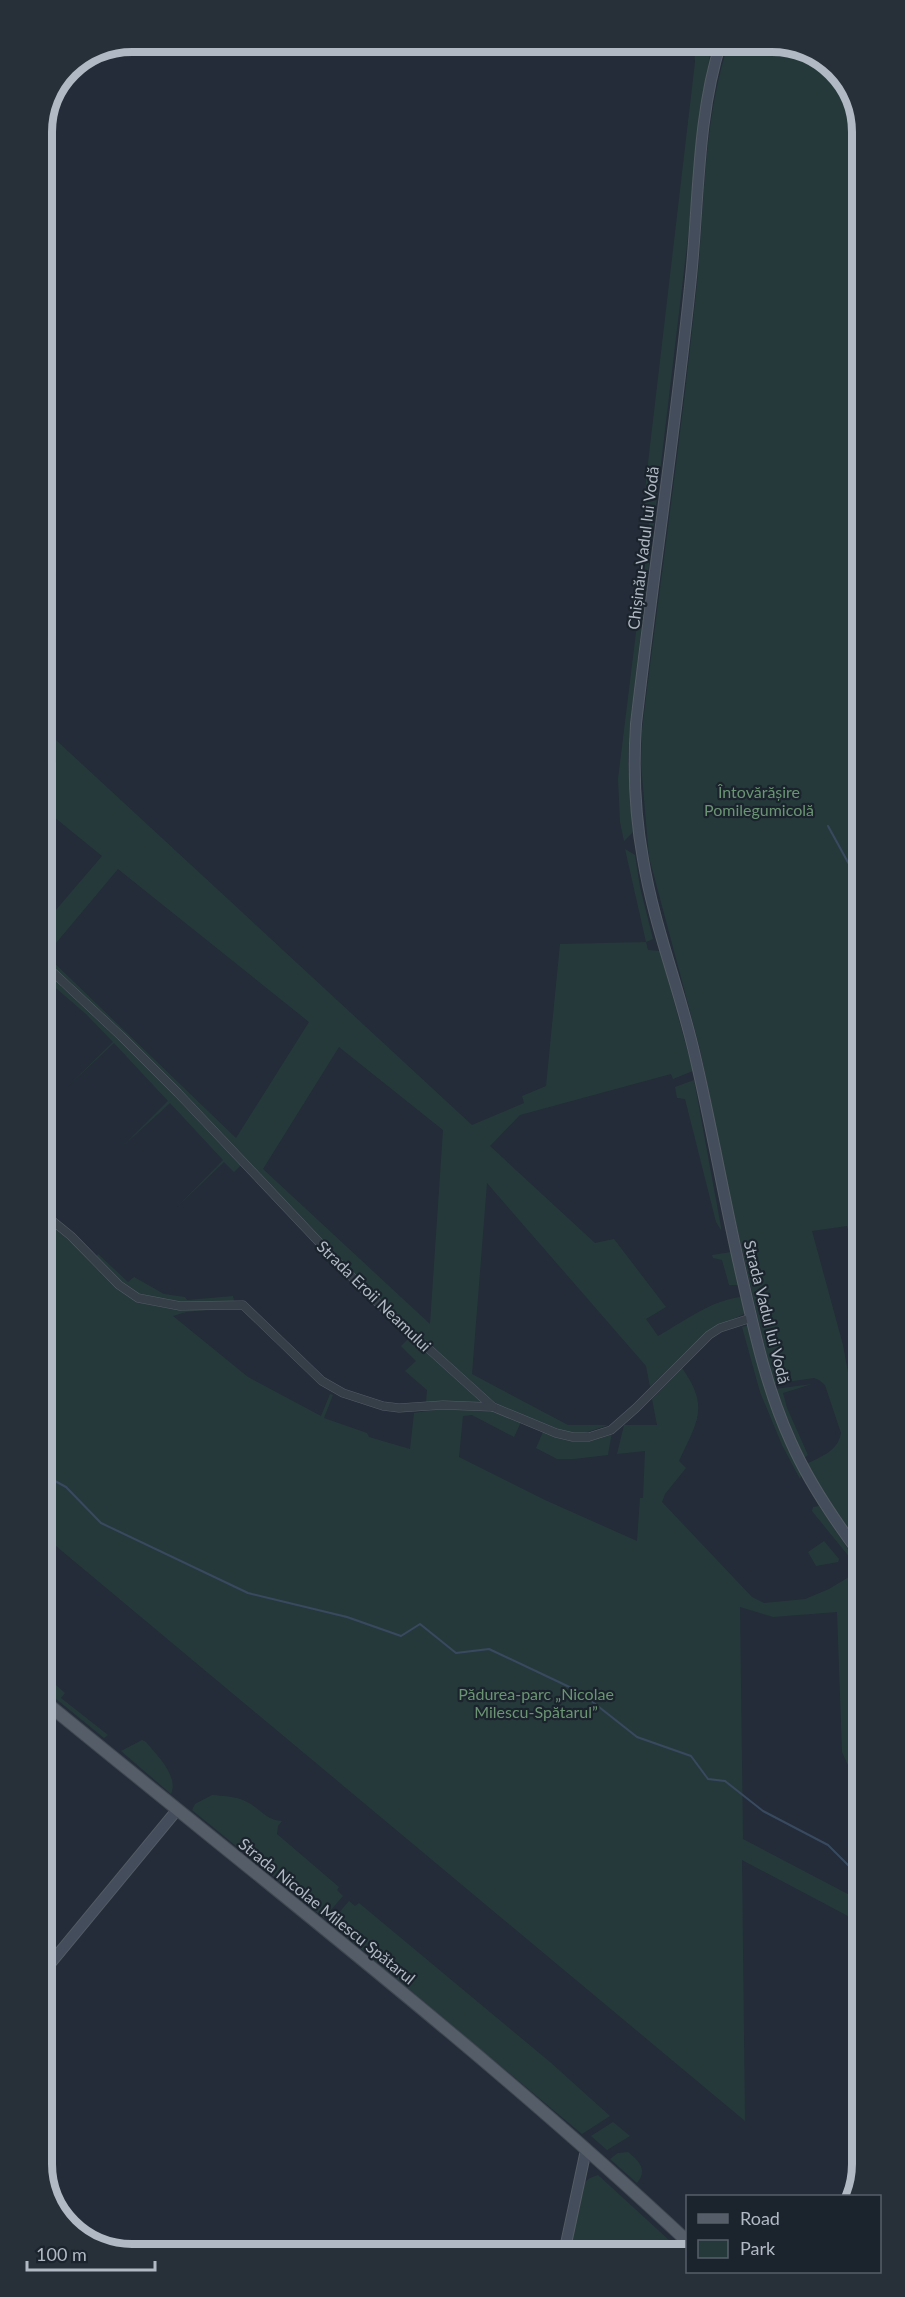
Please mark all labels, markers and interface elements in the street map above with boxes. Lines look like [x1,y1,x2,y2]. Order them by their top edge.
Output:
street label: Chișinău-Vadul lui Vodă [623,465,662,631]
park label: Întovărășire Pomilegumicolă [704,782,814,819]
street label: Strada Eroii Neamului [313,1236,435,1355]
street label: Strada Vadul lui Vodă [740,1238,795,1386]
park label: Pădurea-parc „Nicolae Milescu-Spătarul” [458,1684,614,1721]
street label: Strada Nicolae Milescu Spătarul [235,1834,419,1988]
legend [686,2195,881,2273]
text: Road [740,2207,780,2229]
scale bar [27,2234,154,2272]
text: Park [740,2237,776,2259]
text: 100 m [36,2243,87,2265]

